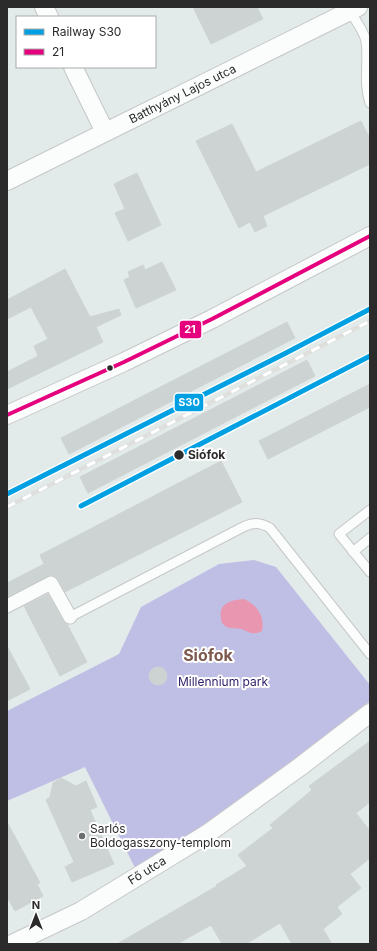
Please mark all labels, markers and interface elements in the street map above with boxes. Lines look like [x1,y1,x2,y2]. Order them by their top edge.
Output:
legend [16,16,156,68]
text: Railway S30 [52,24,121,39]
text: 21 [52,44,64,59]
street label: Batthyány Lajos utca [126,61,238,126]
line badge: 21 [179,320,202,339]
text: 21 [184,322,196,336]
unlabelled marker [105,363,115,373]
line badge: S30 [174,393,204,412]
text: S30 [178,395,200,409]
place label: Siófok [188,447,225,462]
marker: Siófok [172,448,186,462]
district label: Siófok [183,645,234,665]
park label: Millennium park [178,674,268,689]
place label: Sarlós Boldogasszony-templom [90,821,231,850]
marker: Sarlós Boldogasszony-templom [77,831,87,841]
street label: Fő utca [125,853,169,887]
north arrow [16,895,56,935]
text: N [32,898,40,912]

